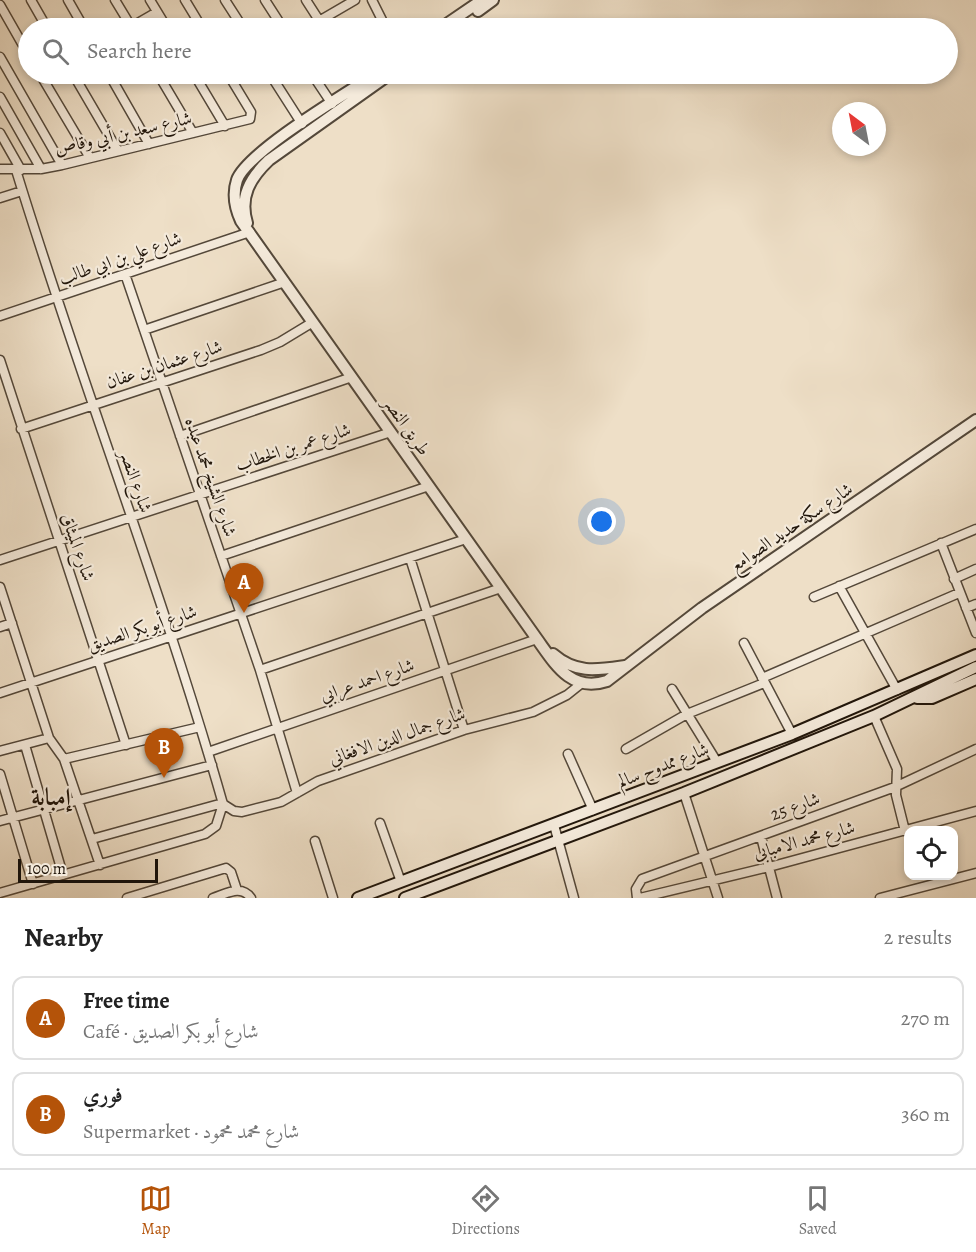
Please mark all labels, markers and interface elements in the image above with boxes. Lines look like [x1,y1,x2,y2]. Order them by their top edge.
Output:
search box [18,18,958,84]
icon: search [39,35,72,68]
text: Search here [87,36,192,66]
north arrow [832,102,886,156]
street label: شارع سعد بن أبي وقاص [52,105,195,163]
street label: شارع علي بن ابي طالب [55,226,186,295]
street label: شارع عثمان بن عفان [103,334,226,397]
street label: طريق النصر [377,390,436,460]
street label: شارع الشيخ محمد عبده [176,414,243,541]
street label: شارع عمر بن الخطاب [232,417,355,480]
street label: شارع النصر [111,444,158,517]
street label: شارع سكة حديد الصوامع [725,477,860,580]
your location [587,507,616,536]
street label: شارع الميثاق [52,510,101,585]
pin: A [224,564,264,613]
street label: شارع أبو بكر الصديق [84,598,201,660]
street label: شارع احمد عرابي [317,653,418,710]
street label: شارع جمال الدين الافغاني [326,701,469,773]
pin: B [144,728,184,778]
street label: شارع ممدوح سالم [614,737,714,797]
district label: إمبابة [31,781,73,813]
street label: شارع 25 [767,786,824,829]
street label: شارع محمد الامبابى [751,815,858,868]
map controls [904,826,958,880]
button: locate [904,826,958,880]
scale bar [18,856,158,884]
text: 100 m [27,858,66,880]
text: Nearby [24,920,103,955]
text: 2 results [884,924,952,951]
text: Free time [83,986,170,1016]
text: A [39,1005,52,1032]
text: 270 m [901,1005,950,1032]
text: Café · شارع أبو بكر الصديق [83,1018,259,1045]
text: فوري [83,1080,123,1110]
text: B [39,1101,52,1128]
text: 360 m [901,1101,950,1128]
text: Supermarket · شارع محمد محمود [83,1118,299,1145]
tab: Map [139,1182,172,1240]
tab: Directions [451,1182,520,1240]
tab: Saved [799,1182,837,1240]

